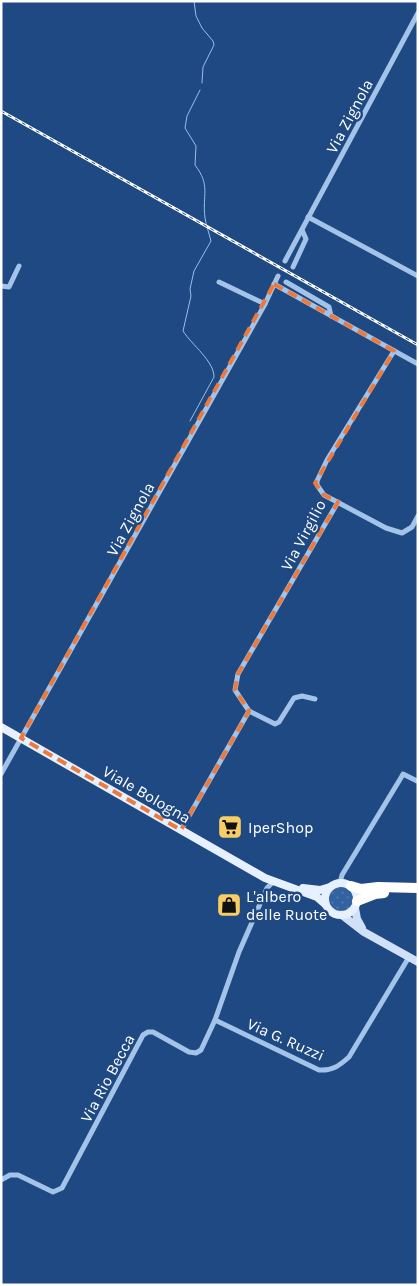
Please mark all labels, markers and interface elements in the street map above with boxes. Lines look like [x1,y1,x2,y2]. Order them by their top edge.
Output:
street label: Via Zignola [322,76,377,157]
street label: Via Zignola [102,479,158,559]
street label: Via Virgilio [277,497,330,574]
street label: Viale Bologna [99,762,194,827]
supermarket icon: IperShop [217,814,243,840]
place label: IperShop [248,818,313,837]
place label: L'albero delle Ruote [246,887,327,924]
shop icon: L'albero delle Ruote [216,892,242,918]
street label: Via G. Ruzzi [244,1014,327,1065]
street label: Via Rio Becca [76,1031,139,1126]

